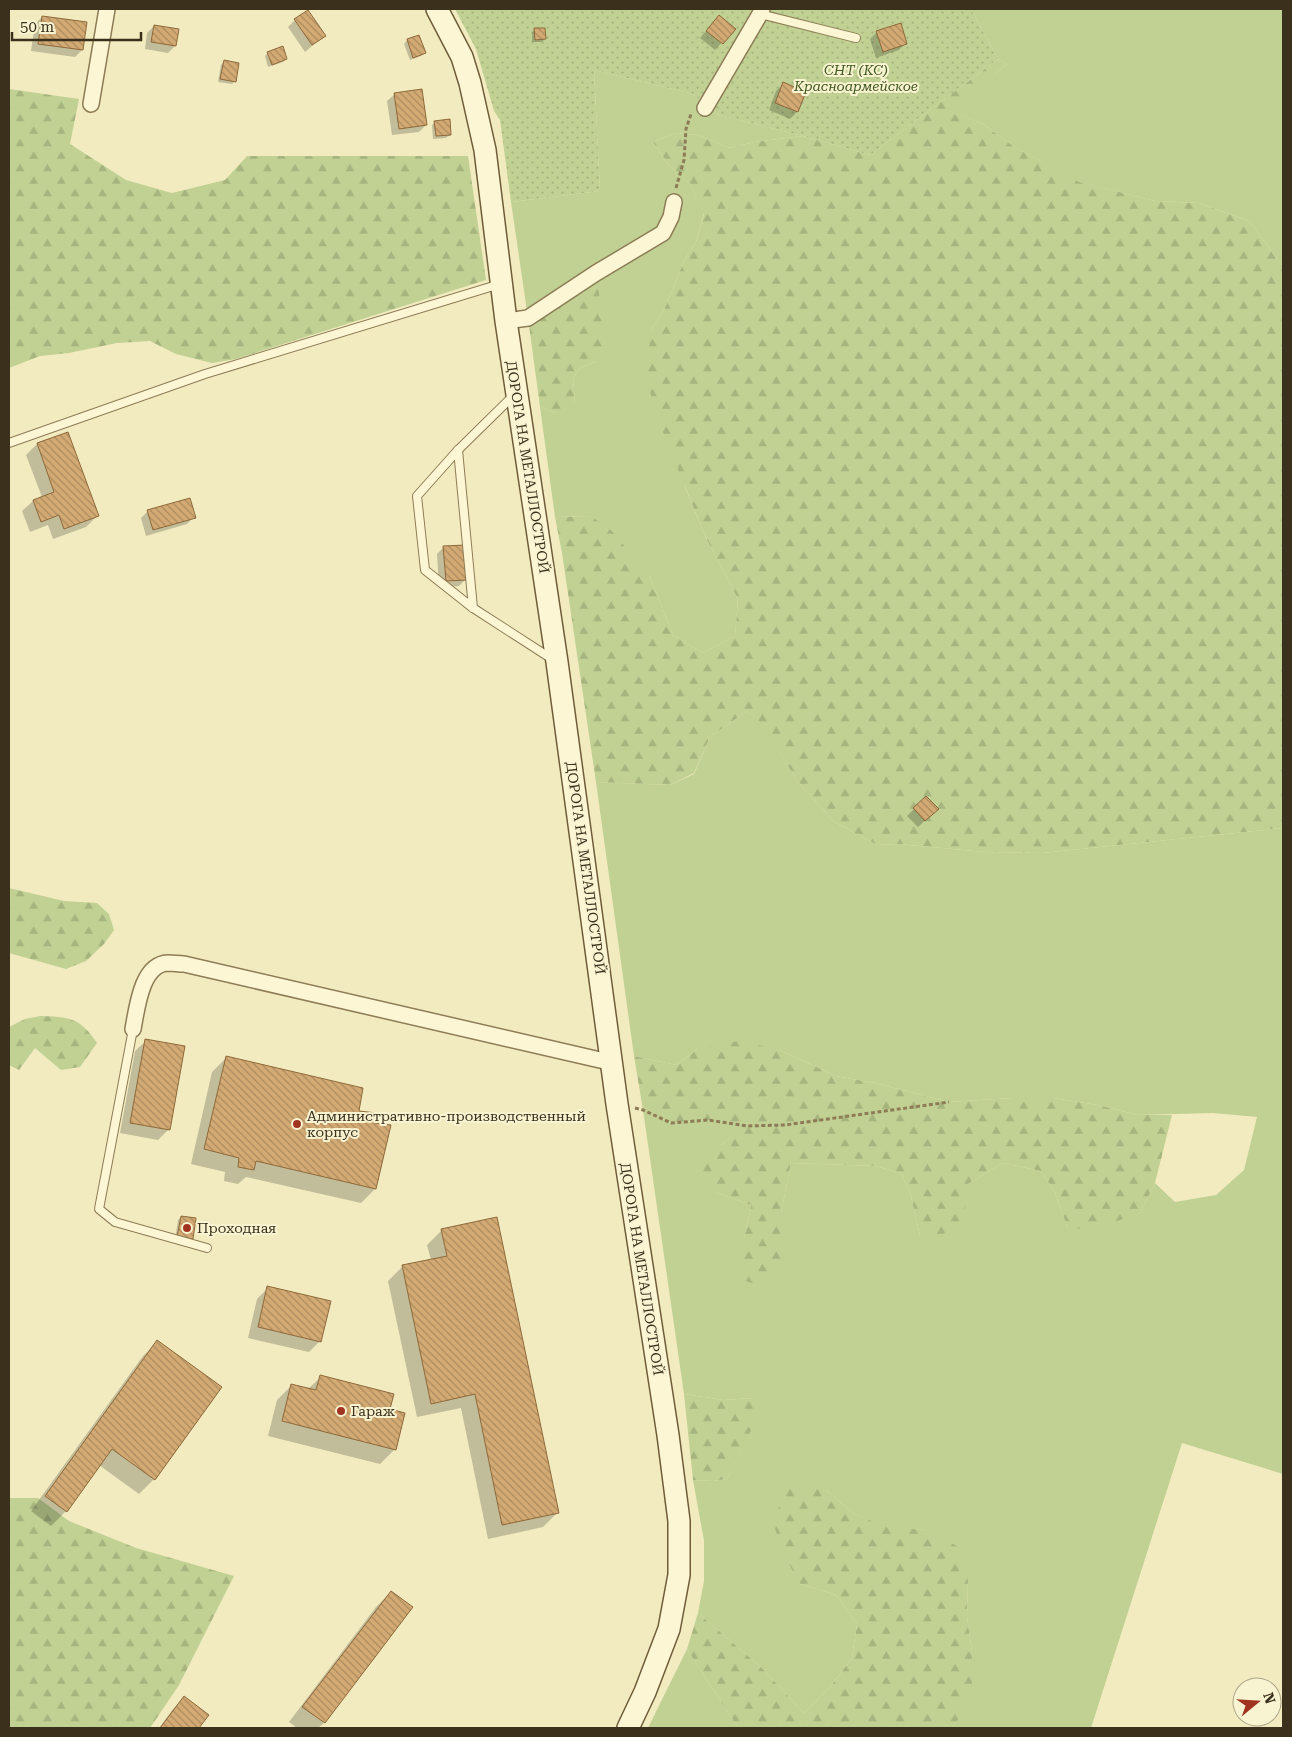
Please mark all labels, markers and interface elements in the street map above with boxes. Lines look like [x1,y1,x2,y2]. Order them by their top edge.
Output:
scale bar [12,10,141,42]
text: 50 m [20,18,55,36]
park label: СНТ (КС) Красноармейское [793,62,918,94]
street label: ДОРОГА НА МЕТАЛЛОСТРОЙ [503,360,553,575]
street label: ДОРОГА НА МЕТАЛЛОСТРОЙ [563,760,609,976]
place label: Административно-производственный корпус [307,1108,586,1140]
marker: Административно-производственный корпус [291,1118,303,1130]
street label: ДОРОГА НА МЕТАЛЛОСТРОЙ [617,1162,667,1377]
place label: Проходная [197,1220,276,1236]
marker: Проходная [181,1222,193,1234]
place label: Гараж [351,1403,396,1419]
marker: Гараж [335,1405,347,1417]
north arrow [1232,1677,1282,1727]
text: N [1260,1690,1279,1706]

